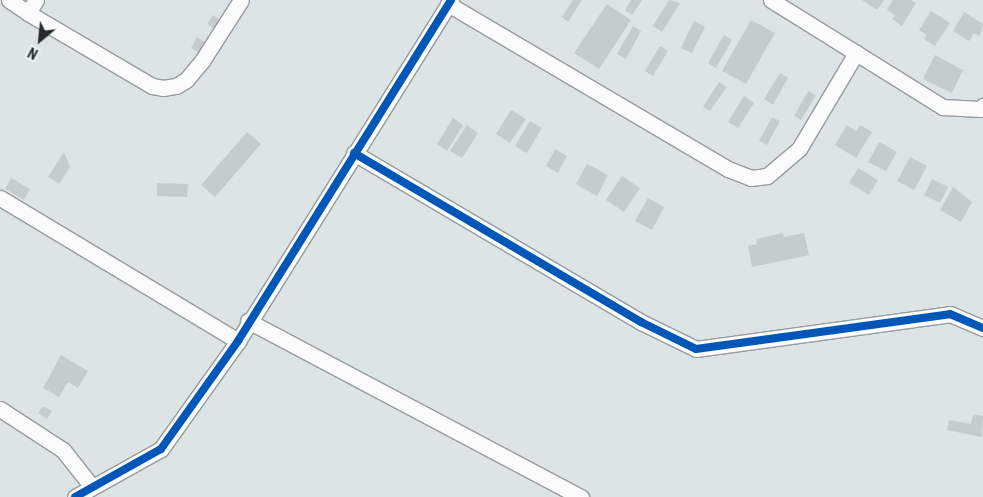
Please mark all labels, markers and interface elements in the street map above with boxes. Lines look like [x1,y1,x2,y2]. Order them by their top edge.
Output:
north arrow [15,15,65,65]
text: N [25,44,41,62]

